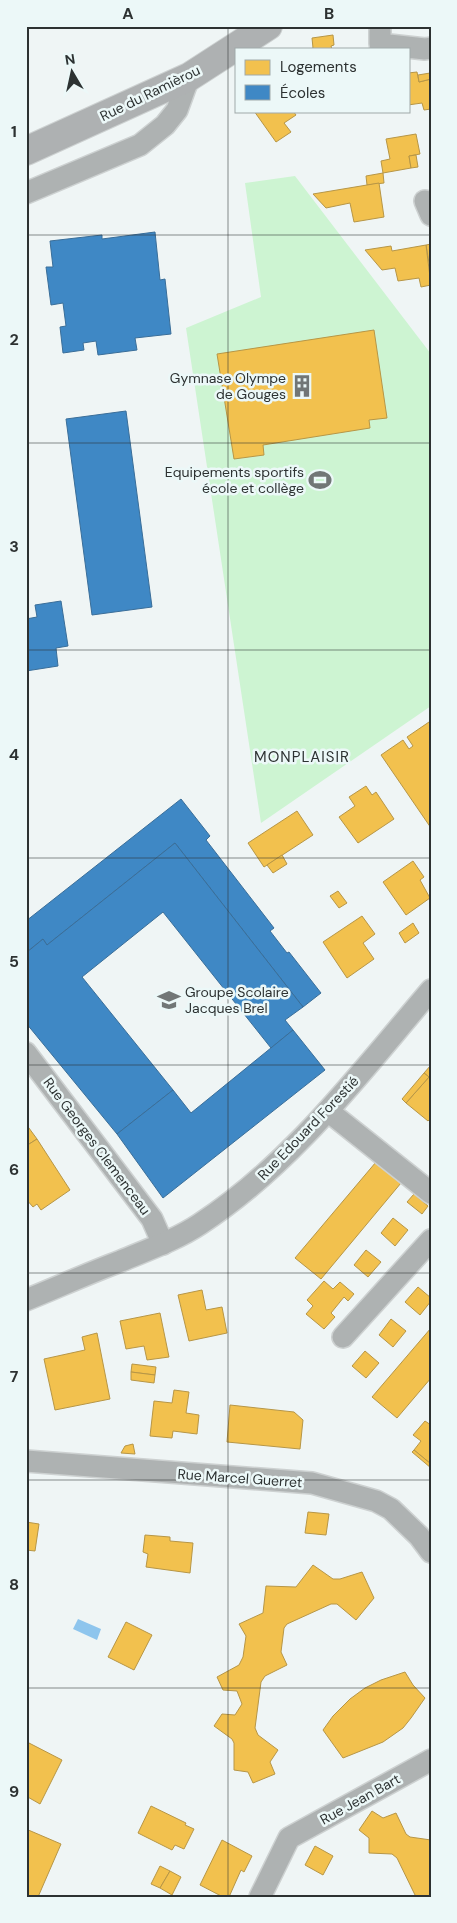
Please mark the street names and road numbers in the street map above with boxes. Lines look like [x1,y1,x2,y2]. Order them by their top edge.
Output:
street label: Rue du Ramièrou [97,61,203,125]
street label: Rue Edouard Forestié [254,1072,362,1184]
street label: Rue Georges Clemenceau [39,1074,155,1218]
street label: Rue Marcel Guerret [177,1465,303,1491]
street label: Rue Jean Bart [317,1770,403,1828]

